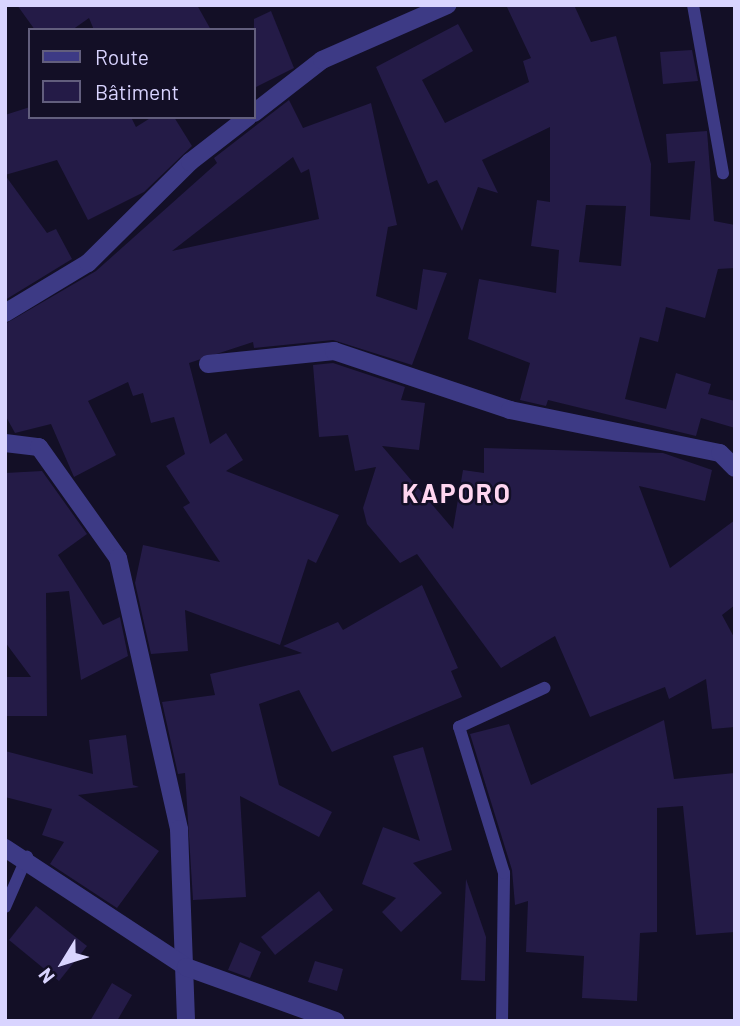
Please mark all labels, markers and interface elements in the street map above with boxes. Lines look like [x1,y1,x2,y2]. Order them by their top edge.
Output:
legend [28,28,256,119]
text: Route [95,44,149,69]
text: Bâtiment [95,79,179,104]
district label: KAPORO [403,477,511,509]
north arrow [28,928,98,998]
text: N [33,964,59,988]

